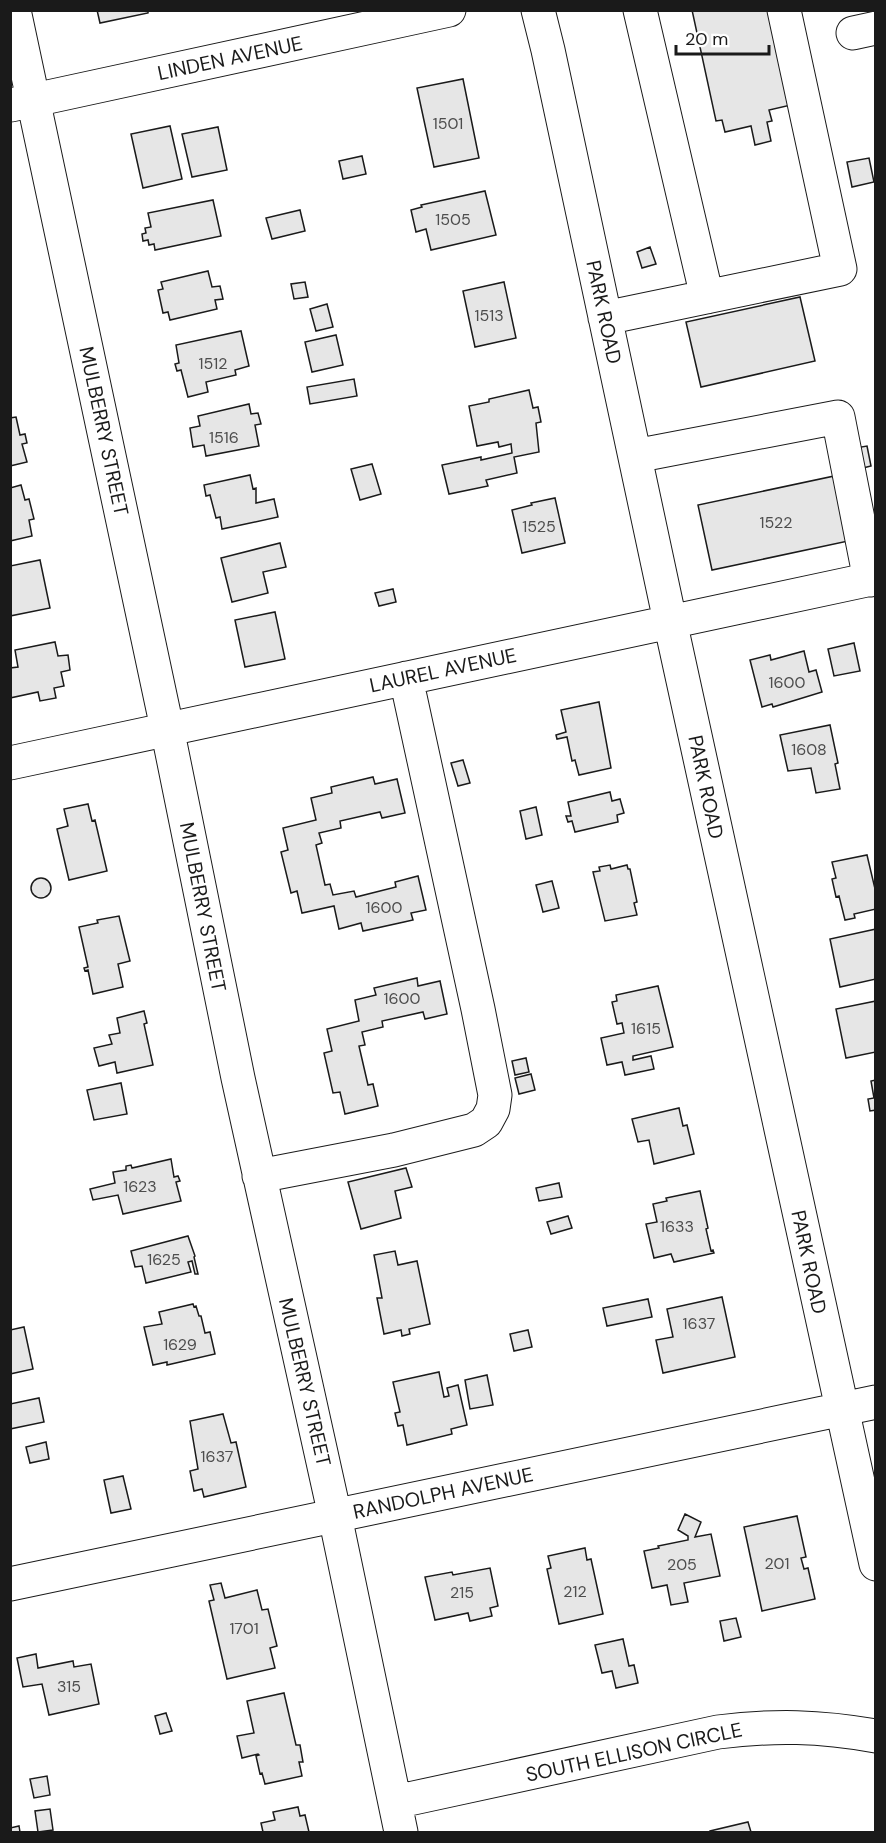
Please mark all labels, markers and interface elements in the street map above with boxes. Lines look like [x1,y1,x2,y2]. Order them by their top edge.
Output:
scale bar [676,18,769,56]
text: 20 m [685,27,728,51]
street label: LINDEN AVENUE [155,30,305,86]
house number: 1501 [433,113,463,134]
house number: 1505 [435,209,471,230]
street label: PARK ROAD [580,258,628,366]
house number: 1513 [474,305,504,326]
street label: MULBERRY STREET [73,344,135,518]
house number: 1512 [199,353,227,374]
house number: 1516 [209,427,239,448]
house number: 1522 [760,512,792,533]
house number: 1525 [522,516,556,537]
street label: LAUREL AVENUE [367,642,519,698]
house number: 1600 [769,672,806,693]
street label: PARK ROAD [682,733,730,841]
house number: 1608 [791,739,827,760]
street label: MULBERRY STREET [174,820,232,994]
house number: 1600 [366,897,403,918]
house number: 1600 [384,988,421,1009]
house number: 1615 [631,1018,661,1039]
house number: 1623 [123,1176,157,1197]
street label: PARK ROAD [785,1208,833,1316]
house number: 1633 [660,1216,694,1237]
house number: 1625 [147,1249,181,1270]
street label: MULBERRY STREET [273,1295,337,1469]
house number: 1637 [683,1313,715,1334]
house number: 1629 [163,1334,197,1355]
house number: 1637 [201,1446,233,1467]
street label: RANDOLPH AVENUE [351,1461,535,1525]
house number: 201 [765,1553,790,1574]
house number: 205 [667,1554,697,1575]
house number: 212 [563,1581,587,1602]
house number: 215 [450,1582,474,1603]
house number: 1701 [229,1618,259,1639]
house number: 315 [57,1676,81,1697]
street label: SOUTH ELLISON CIRCLE [523,1716,745,1788]

